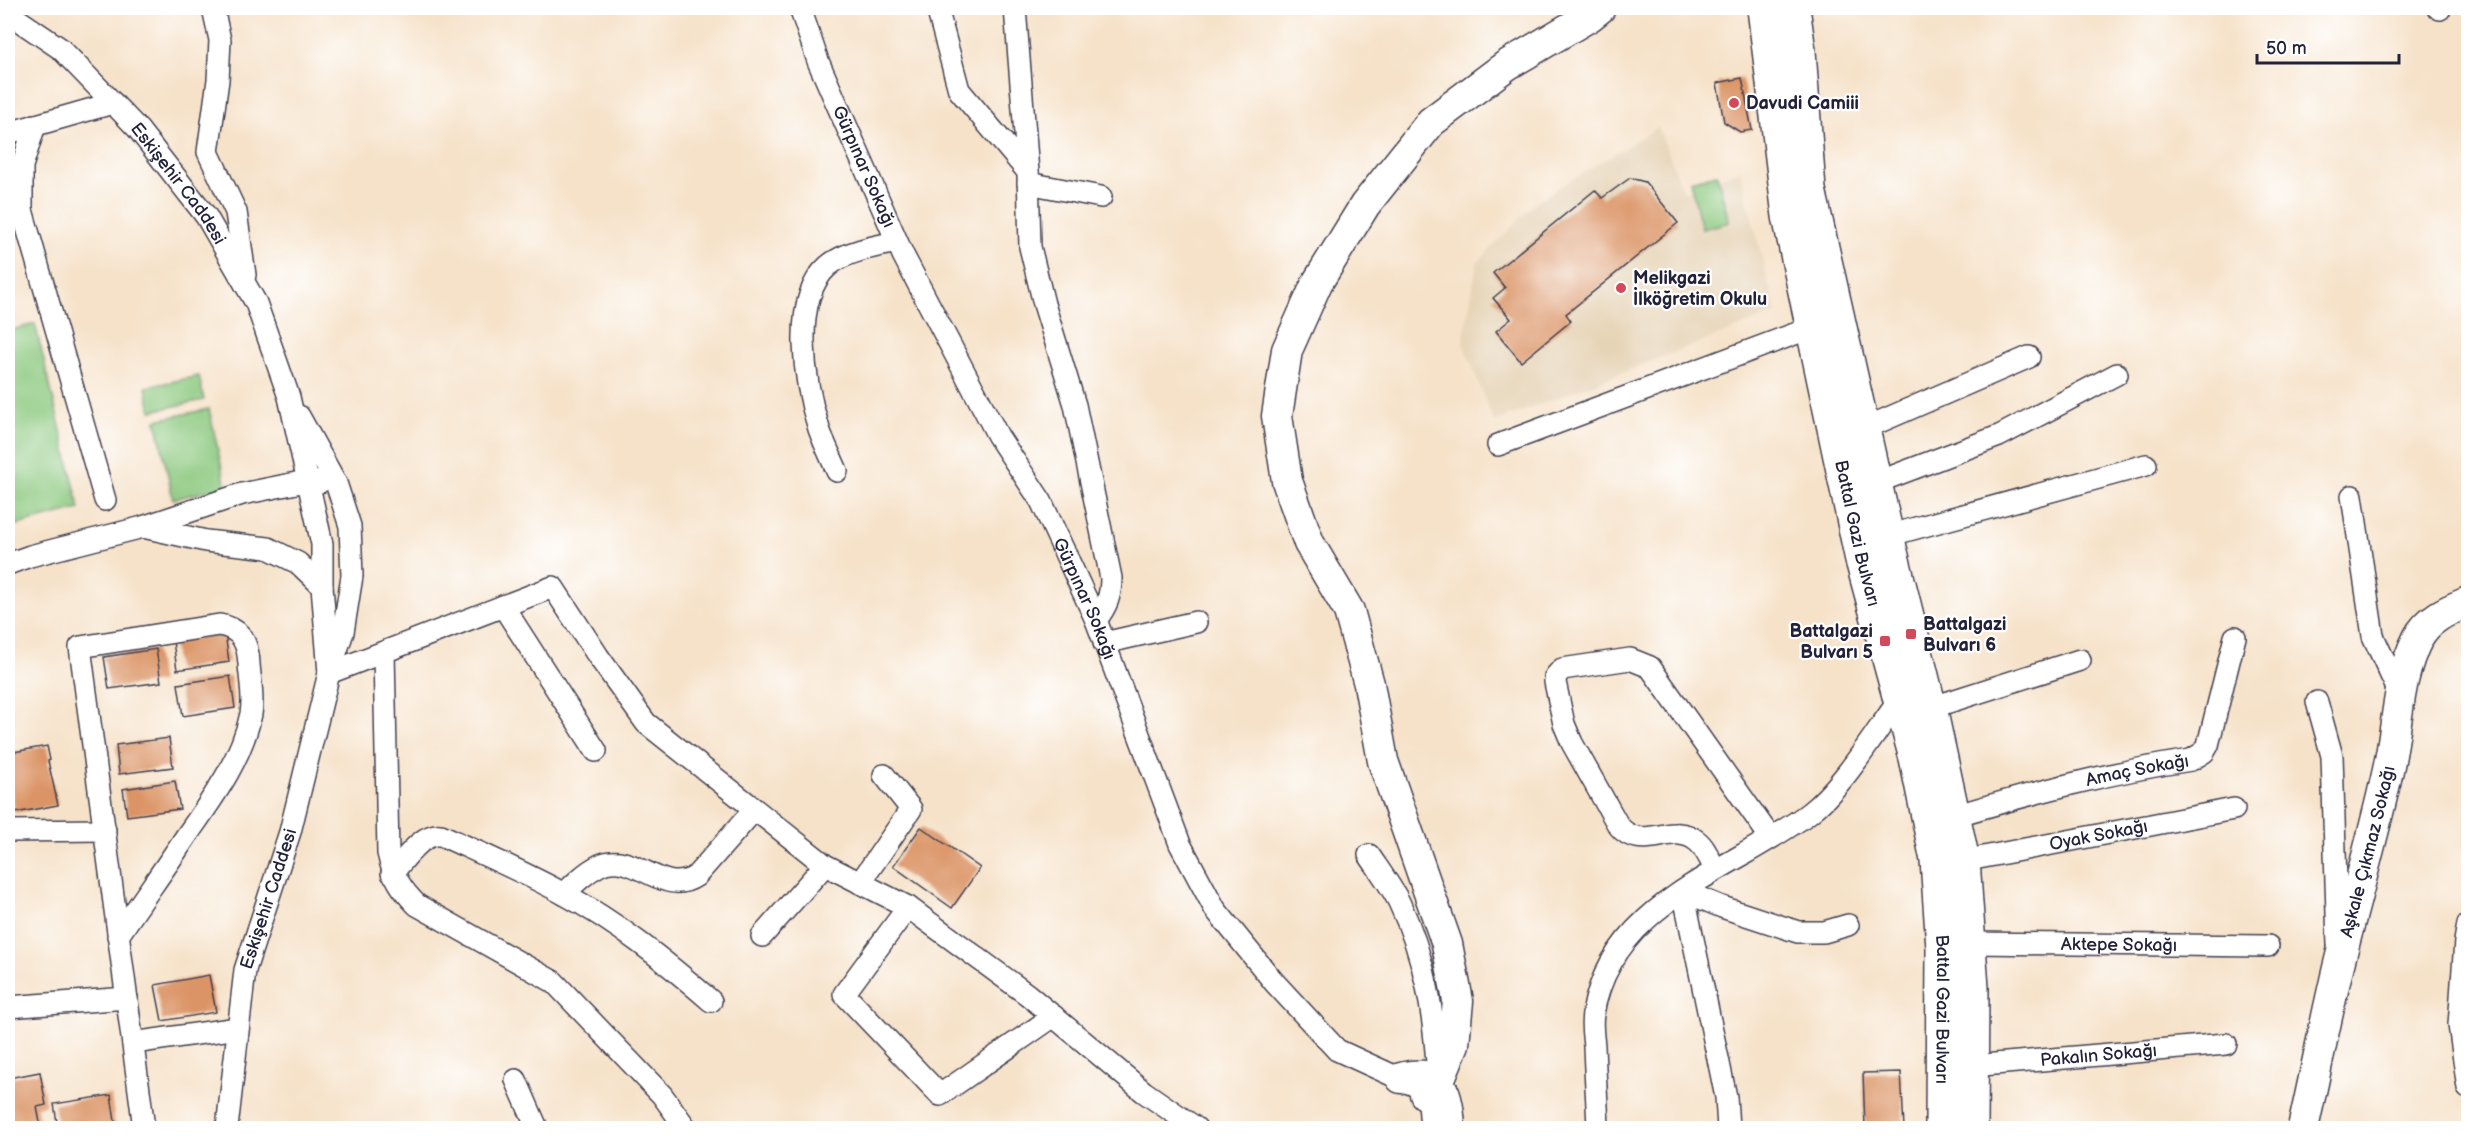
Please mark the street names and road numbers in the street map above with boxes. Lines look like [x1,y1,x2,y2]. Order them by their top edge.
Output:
street label: Gürpınar Sokağı [828,102,900,231]
street label: Eskişehir Caddesi [126,119,230,248]
street label: Battal Gazi Bulvarı [1830,458,1884,609]
street label: Gürpınar Sokağı [1048,534,1120,662]
street label: Amaç Sokağı [2084,750,2190,791]
street label: Aşkale Çıkmaz Sokağı [2336,764,2400,940]
street label: Oyak Sokağı [2048,816,2149,855]
street label: Eskişehir Caddesi [236,827,301,972]
street label: Battal Gazi Bulvarı [1931,934,1953,1084]
street label: Aktepe Sokağı [2061,934,2177,956]
street label: Pakalın Sokağı [2039,1040,2158,1071]

